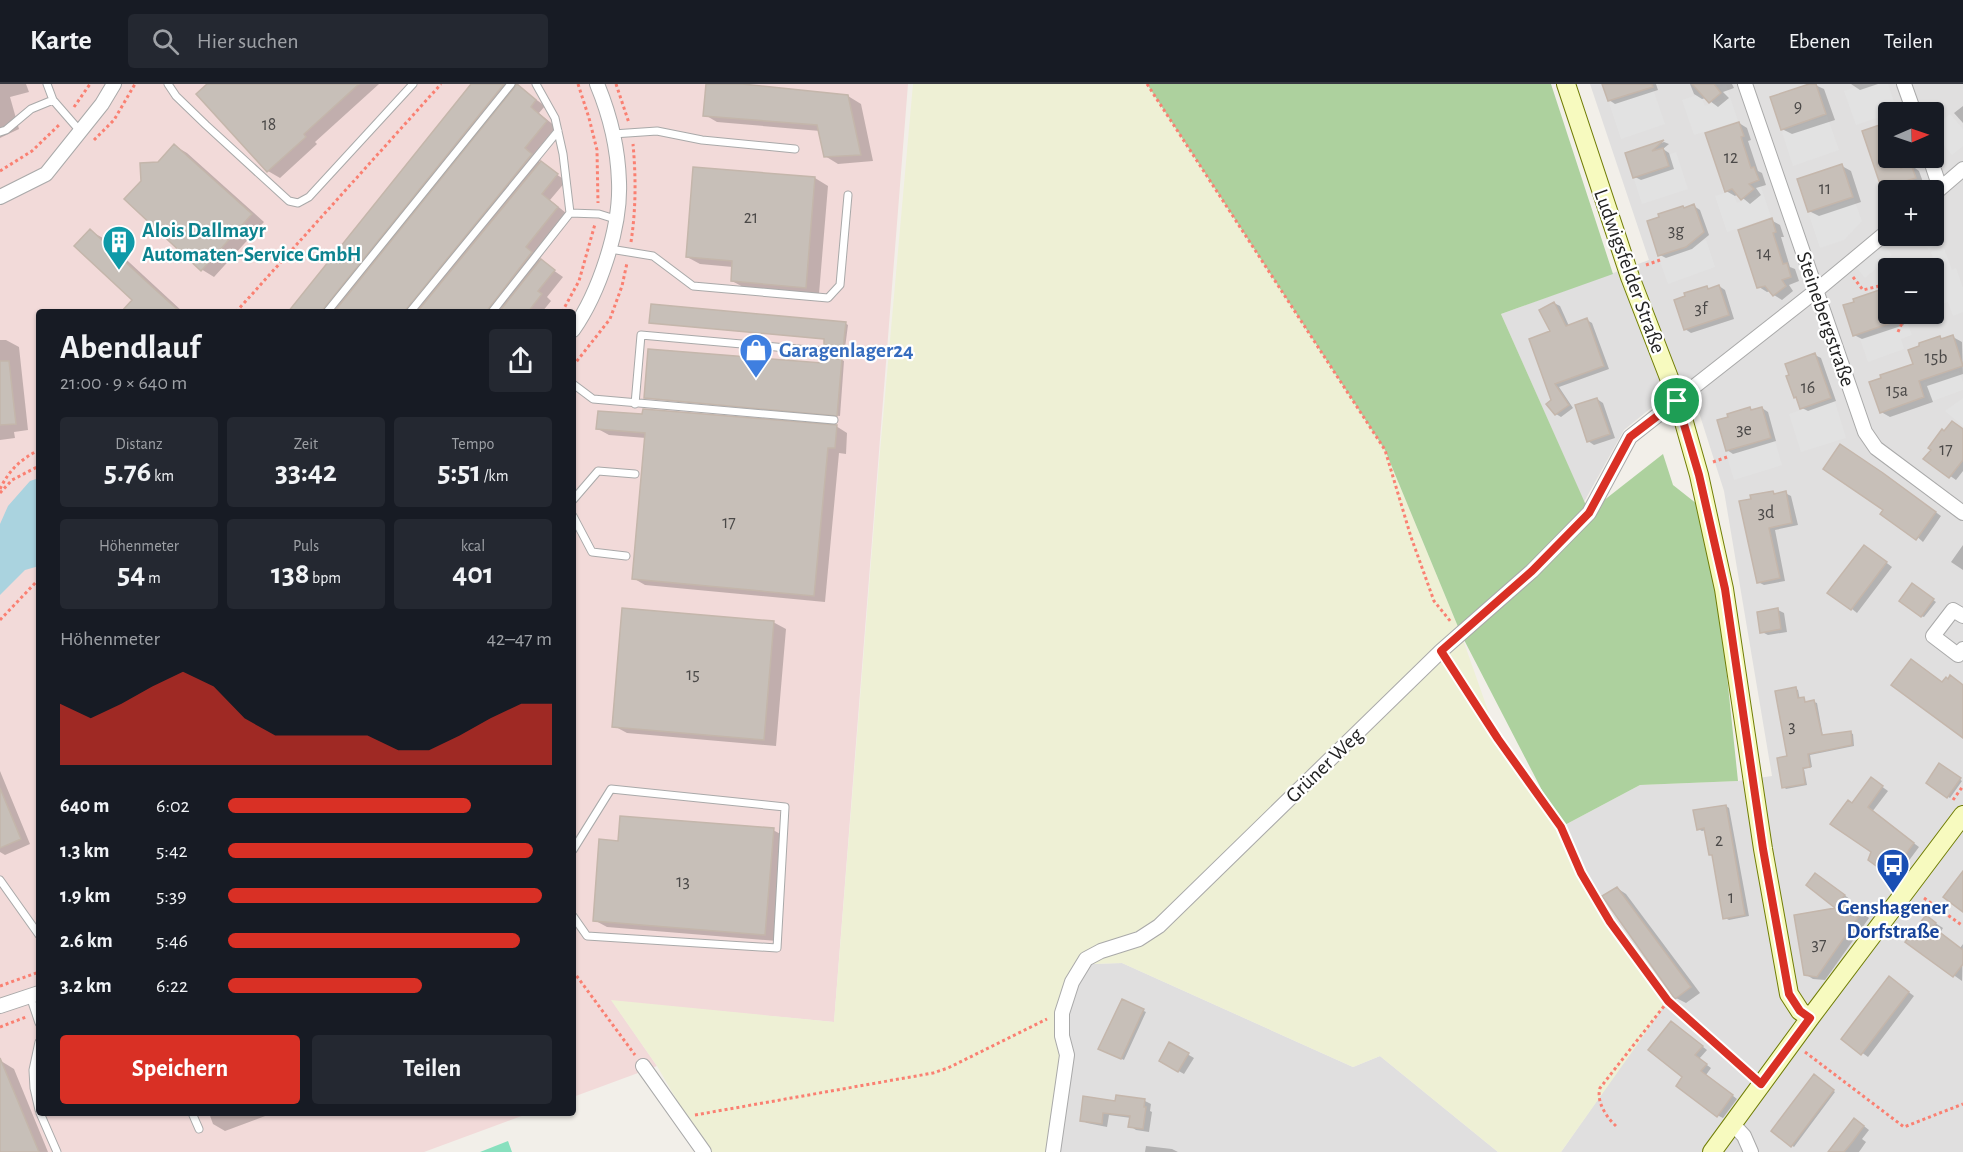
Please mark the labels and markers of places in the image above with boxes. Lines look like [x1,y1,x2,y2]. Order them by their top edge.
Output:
place label: Alois Dallmayr Automaten-Service GmbH [142,220,361,265]
building icon: Alois Dallmayr Automaten-Service GmbH [101,224,137,271]
shop icon: Garagenlager24 [738,332,774,379]
place label: Garagenlager24 [779,340,914,361]
pin [1651,375,1702,426]
bus stop icon: Genshagener Dorfstraße [1875,847,1911,894]
place label: Genshagener Dorfstraße [1837,897,1949,942]

